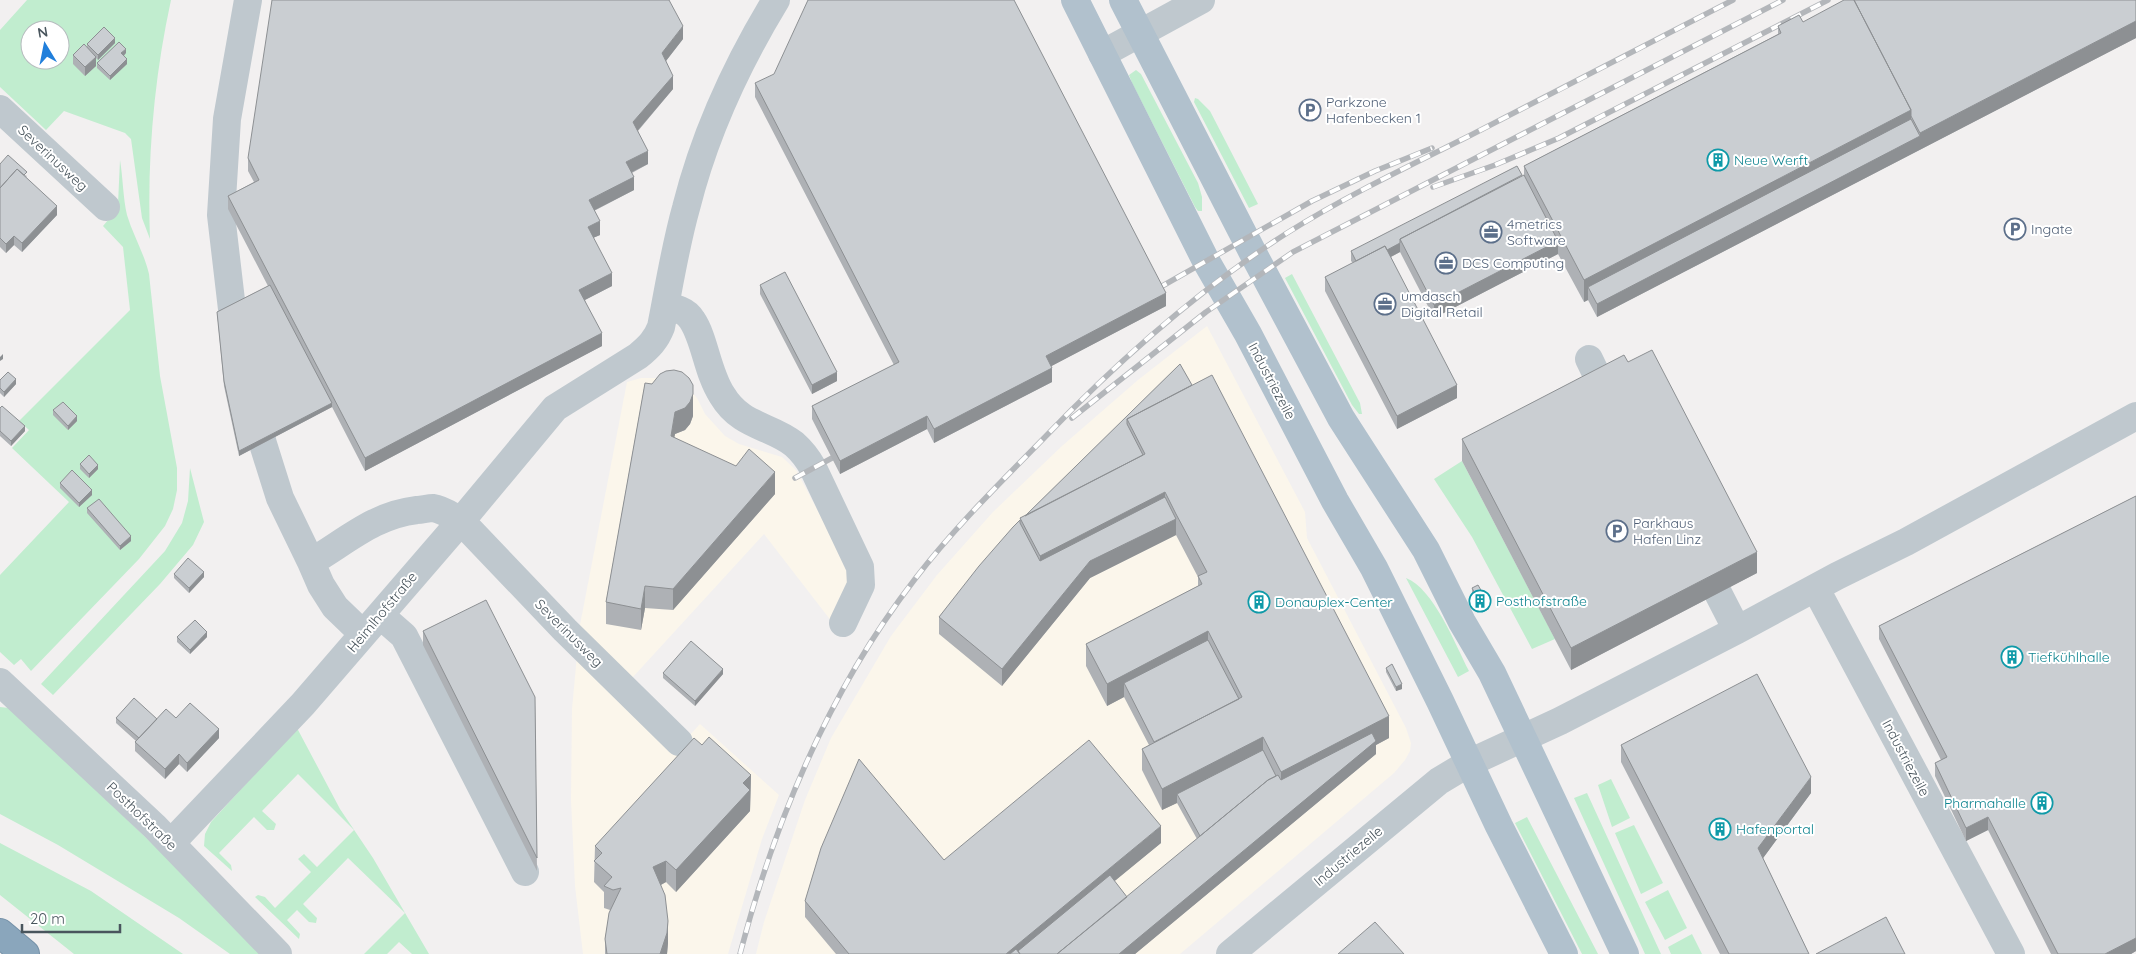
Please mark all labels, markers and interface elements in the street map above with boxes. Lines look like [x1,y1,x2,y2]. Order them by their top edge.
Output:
north arrow [20,20,70,70]
text: N [36,22,49,42]
place label: Parkzone Hafenbecken 1 [1326,93,1421,127]
parking icon: Parkzone Hafenbecken 1 [1298,98,1322,122]
street label: Severinusweg [14,121,92,195]
building icon: Neue Werft [1706,148,1730,172]
place label: Neue Werft [1734,151,1808,169]
place label: 4metrics Software [1507,215,1566,249]
parking icon: Ingate [2003,217,2027,241]
office icon: 4metrics Software [1479,220,1503,244]
place label: Ingate [2031,220,2072,238]
office icon: DCS Computing [1434,251,1458,275]
place label: DCS Computing [1462,254,1564,272]
place label: umdasch Digital Retail [1401,287,1483,321]
office icon: umdasch Digital Retail [1373,292,1397,316]
street label: Industriezeile [1244,340,1300,423]
place label: Parkhaus Hafen Linz [1633,514,1701,548]
parking icon: Parkhaus Hafen Linz [1605,519,1629,543]
street label: Heimlhofstraße [343,568,421,656]
building icon: Posthofstraße [1468,589,1492,613]
building icon: Donauplex-Center [1247,590,1271,614]
place label: Posthofstraße [1496,592,1587,610]
place label: Donauplex-Center [1275,593,1393,611]
street label: Severinusweg [531,595,607,671]
building icon: Tiefkühlhalle [2000,645,2024,669]
place label: Tiefkühlhalle [2028,648,2110,666]
street label: Industriezeile [1878,717,1934,800]
street label: Posthofstraße [103,778,181,854]
building icon: Pharmahalle [2030,791,2054,815]
place label: Pharmahalle [1944,794,2026,812]
building icon: Hafenportal [1708,817,1732,841]
place label: Hafenportal [1736,820,1814,838]
street label: Industriezeile [1310,822,1386,890]
scale bar [22,902,120,934]
text: 20 m [30,909,65,928]

